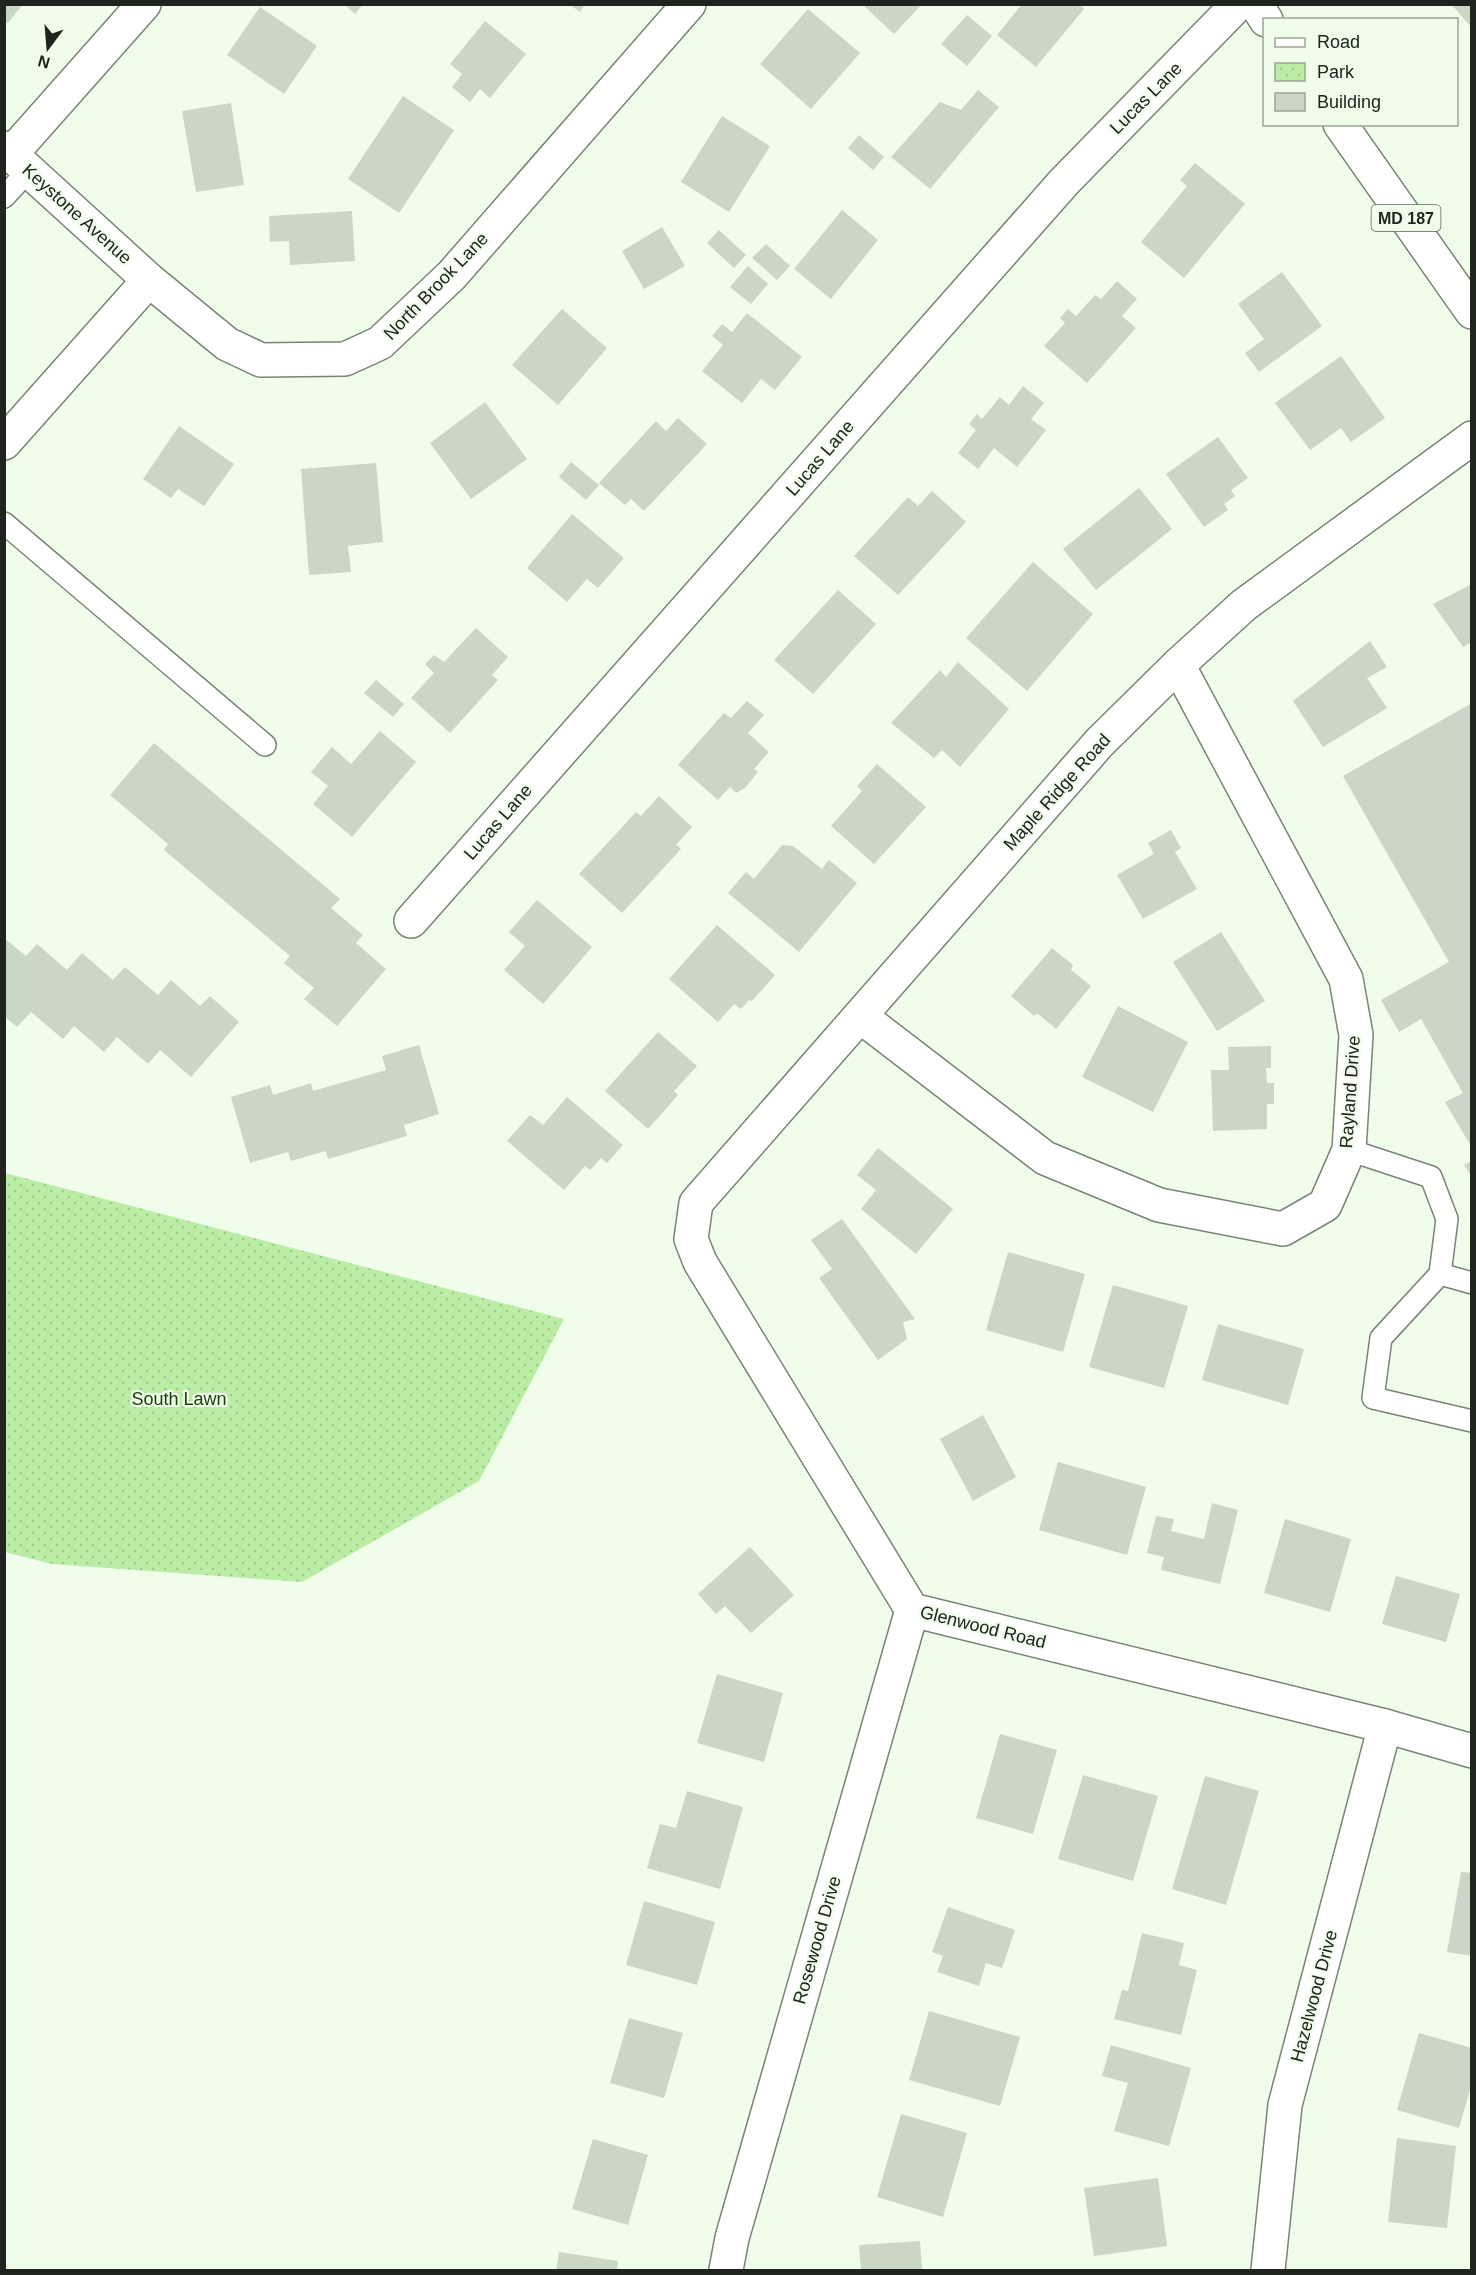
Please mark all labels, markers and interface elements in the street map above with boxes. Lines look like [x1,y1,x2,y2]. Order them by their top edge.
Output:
north arrow [18,18,78,78]
legend [1263,18,1458,126]
text: Road [1317,32,1360,52]
text: N [36,52,52,72]
street label: Lucas Lane [1106,58,1186,138]
text: Park [1317,62,1355,82]
text: Building [1317,92,1381,112]
street label: Keystone Avenue [18,160,136,268]
road number: MD 187 [1372,205,1440,231]
street label: North Brook Lane [380,228,492,344]
street label: Lucas Lane [782,416,858,500]
street label: Maple Ridge Road [1000,730,1114,854]
street label: Lucas Lane [460,780,536,864]
street label: Rayland Drive [1336,1035,1364,1149]
park label: South Lawn [131,1389,227,1409]
street label: Glenwood Road [918,1602,1048,1652]
street label: Rosewood Drive [789,1874,845,2006]
street label: Hazelwood Drive [1287,1928,1341,2064]

